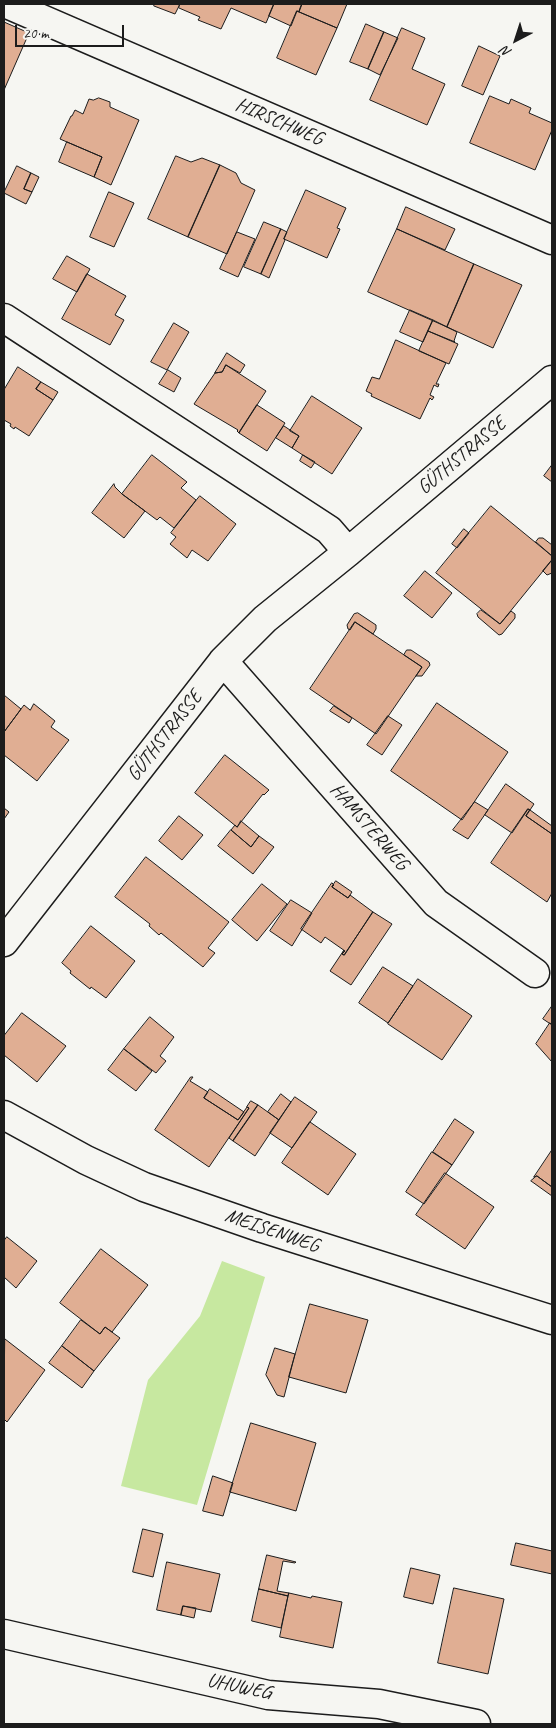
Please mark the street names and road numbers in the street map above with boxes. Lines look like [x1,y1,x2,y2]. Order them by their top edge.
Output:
street label: HIRSCHWEG [232,93,326,151]
street label: GÜTHSTRASSE [413,412,511,500]
street label: GÜTHSTRASSE [122,686,208,786]
street label: HAMSTERWEG [325,778,413,876]
street label: MEISENWEG [222,1204,322,1258]
street label: UHUWEG [205,1669,273,1705]

